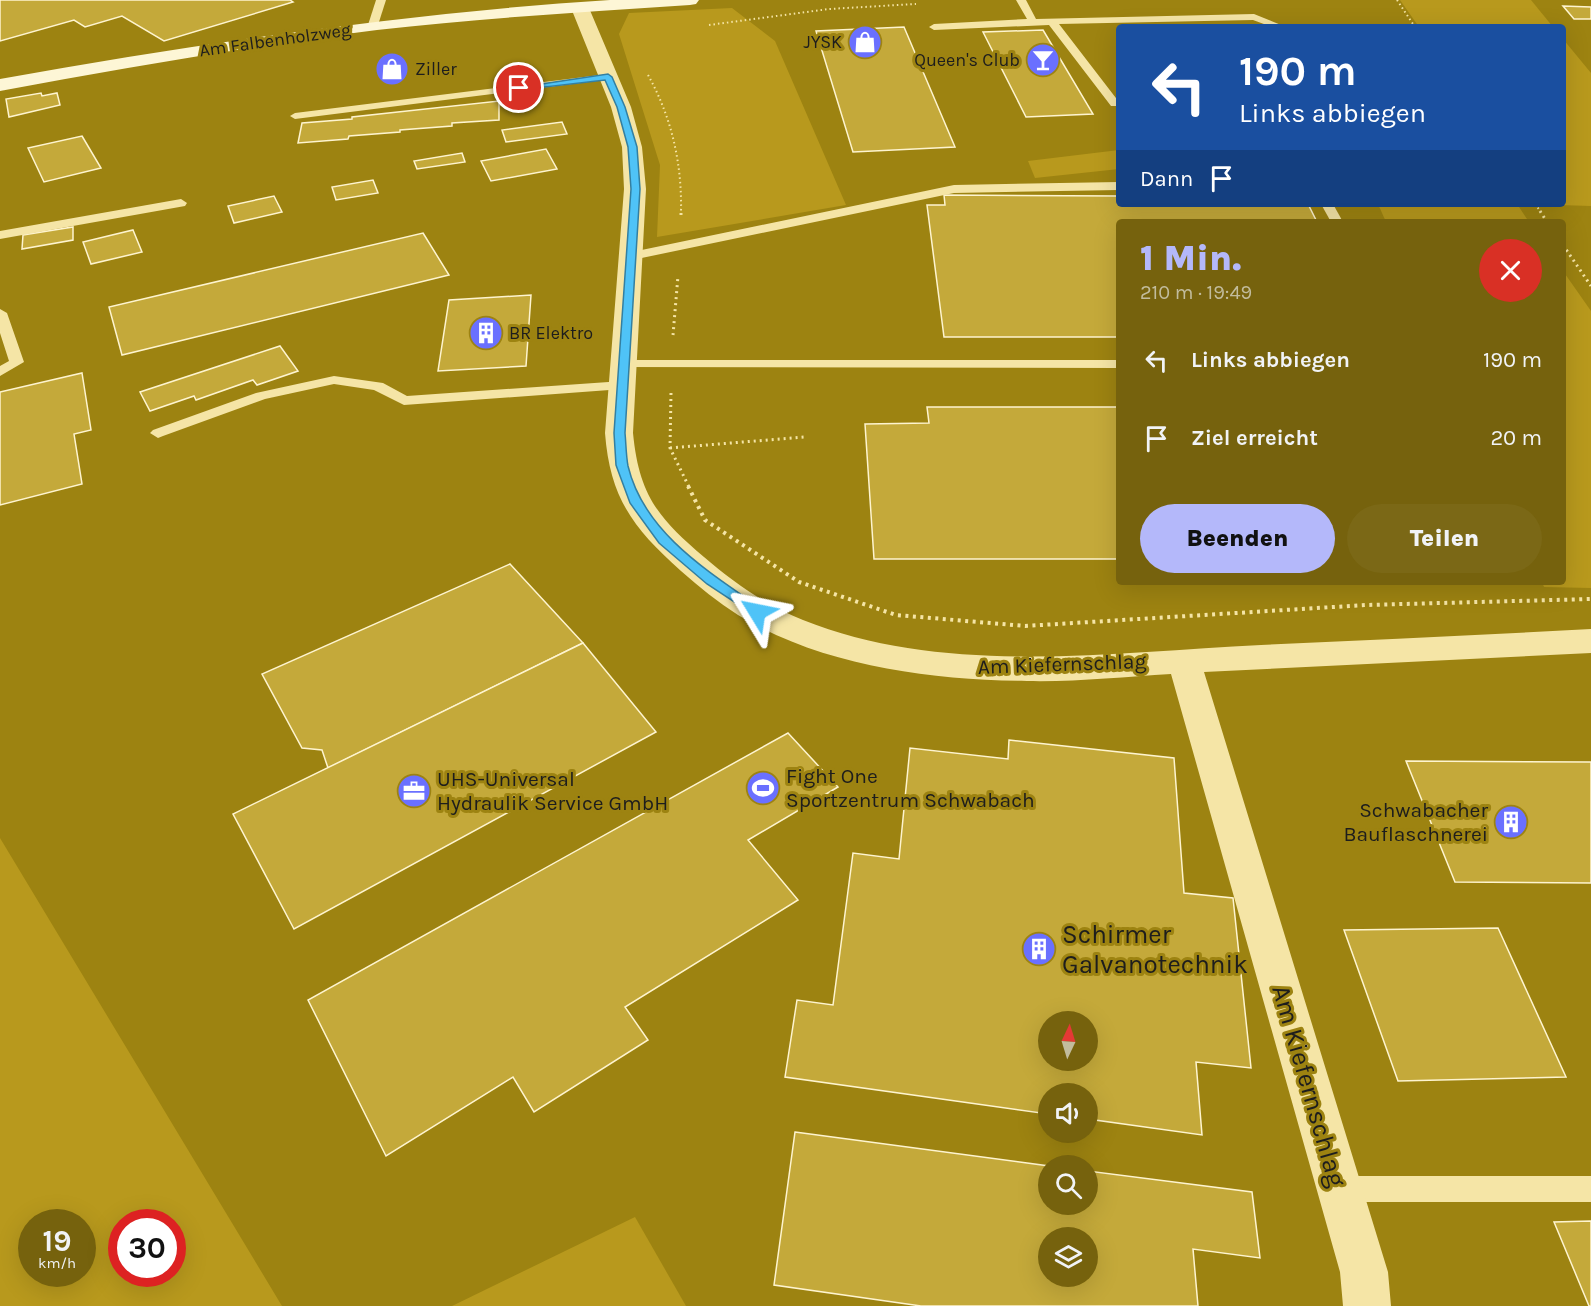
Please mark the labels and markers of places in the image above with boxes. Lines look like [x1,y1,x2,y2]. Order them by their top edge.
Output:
shop icon: JYSK [847,24,883,60]
place label: JYSK [804,31,842,53]
bar icon: Queen's Club [1025,42,1061,78]
place label: Queen's Club [914,49,1020,71]
shop icon: Ziller [374,51,410,87]
place label: Ziller [415,58,457,80]
pin [493,62,544,113]
building icon: BR Elektro [468,315,504,351]
place label: BR Elektro [509,322,593,344]
place label: Fight One Sportzentrum Schwabach [786,764,1035,812]
place label: UHS-Universal Hydraulik Service GmbH [437,767,668,815]
sports icon: Fight One Sportzentrum Schwabach [745,770,781,806]
office icon: UHS-Universal Hydraulik Service GmbH [396,773,432,809]
place label: Schwabacher Bauflaschnerei [1343,798,1488,846]
building icon: Schwabacher Bauflaschnerei [1493,804,1529,840]
place label: Schirmer Galvanotechnik [1062,919,1248,980]
building icon: Schirmer Galvanotechnik [1021,931,1057,967]

